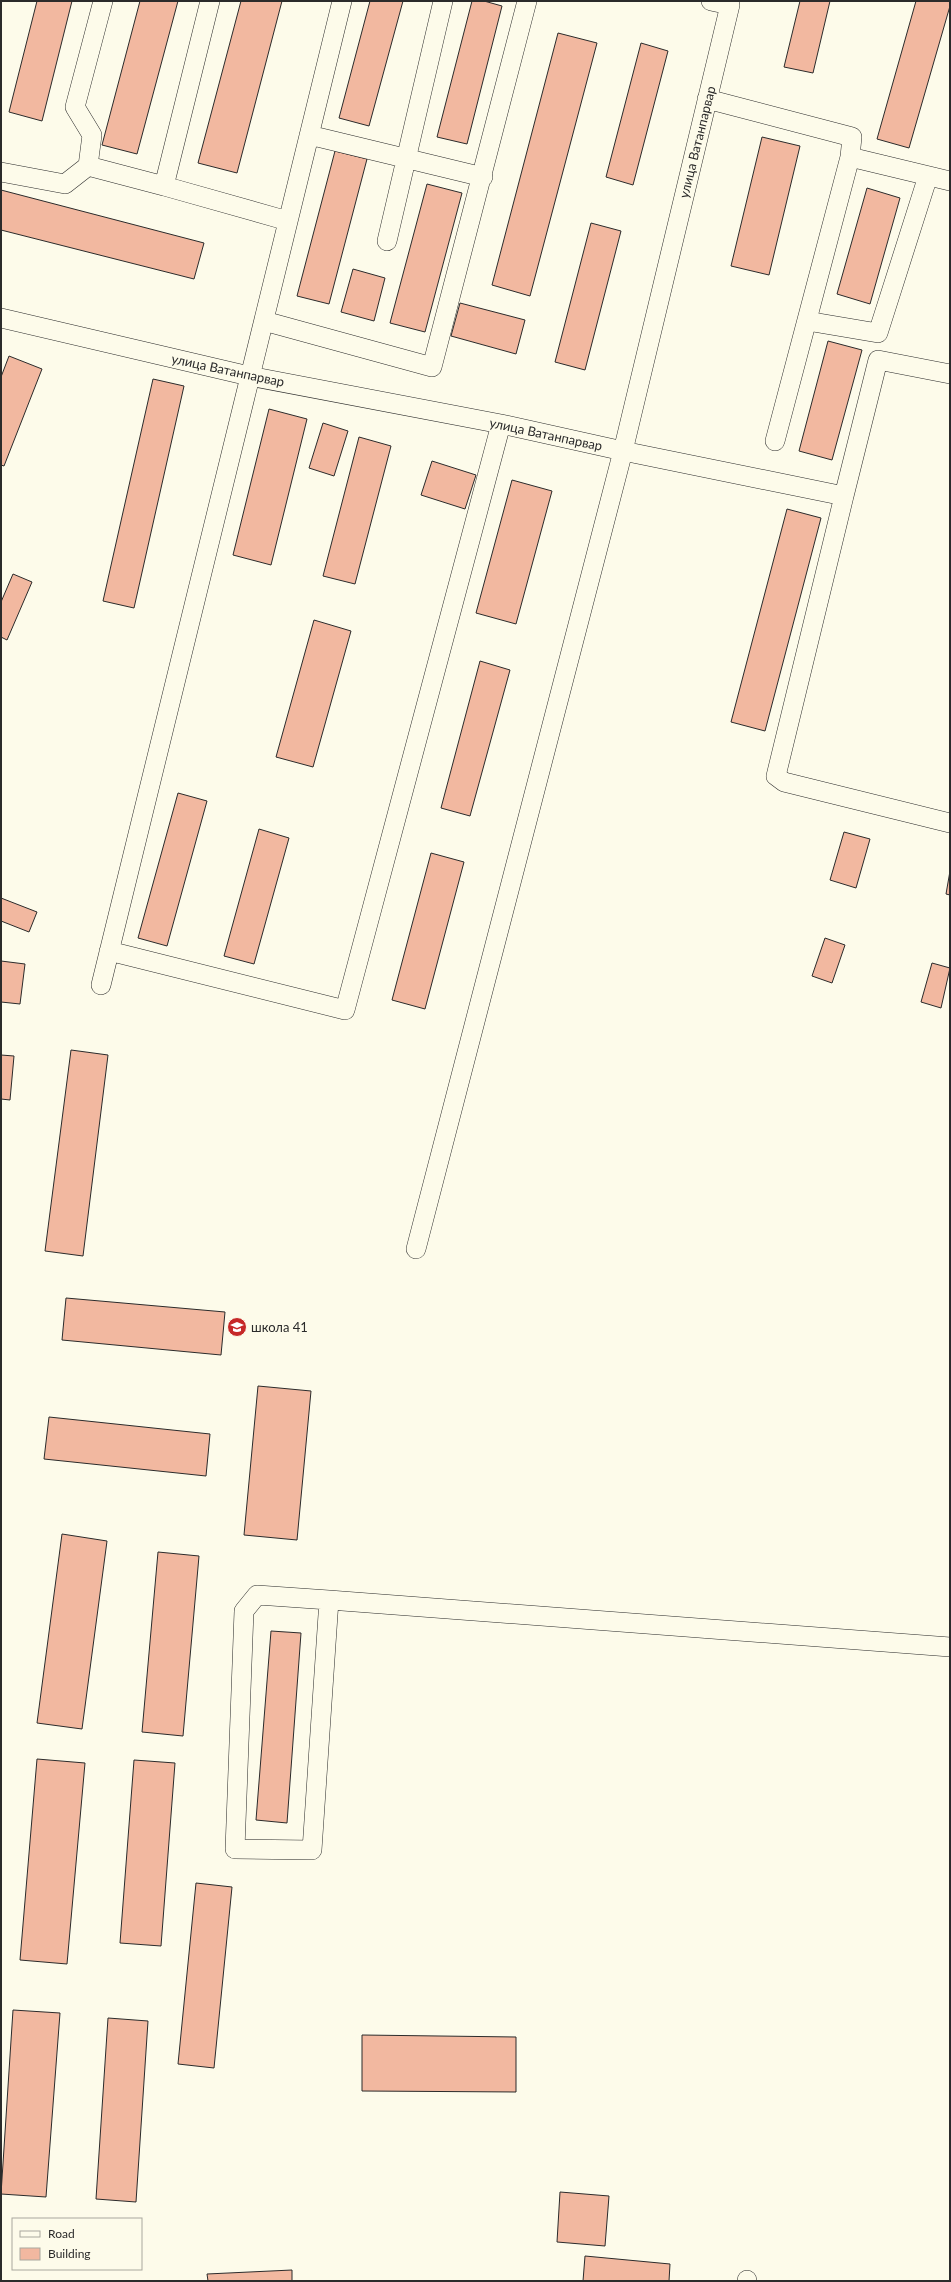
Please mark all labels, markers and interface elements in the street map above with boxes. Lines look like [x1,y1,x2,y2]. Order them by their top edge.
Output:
street label: улица Ватанпарвар [675,84,719,200]
street label: улица Ватанпарвар [170,350,286,390]
street label: улица Ватанпарвар [488,414,604,454]
school or university icon: школа 41 [226,1316,248,1338]
place label: школа 41 [251,1319,308,1335]
legend [12,2218,142,2270]
text: Road [48,2226,75,2241]
text: Building [48,2246,91,2261]

